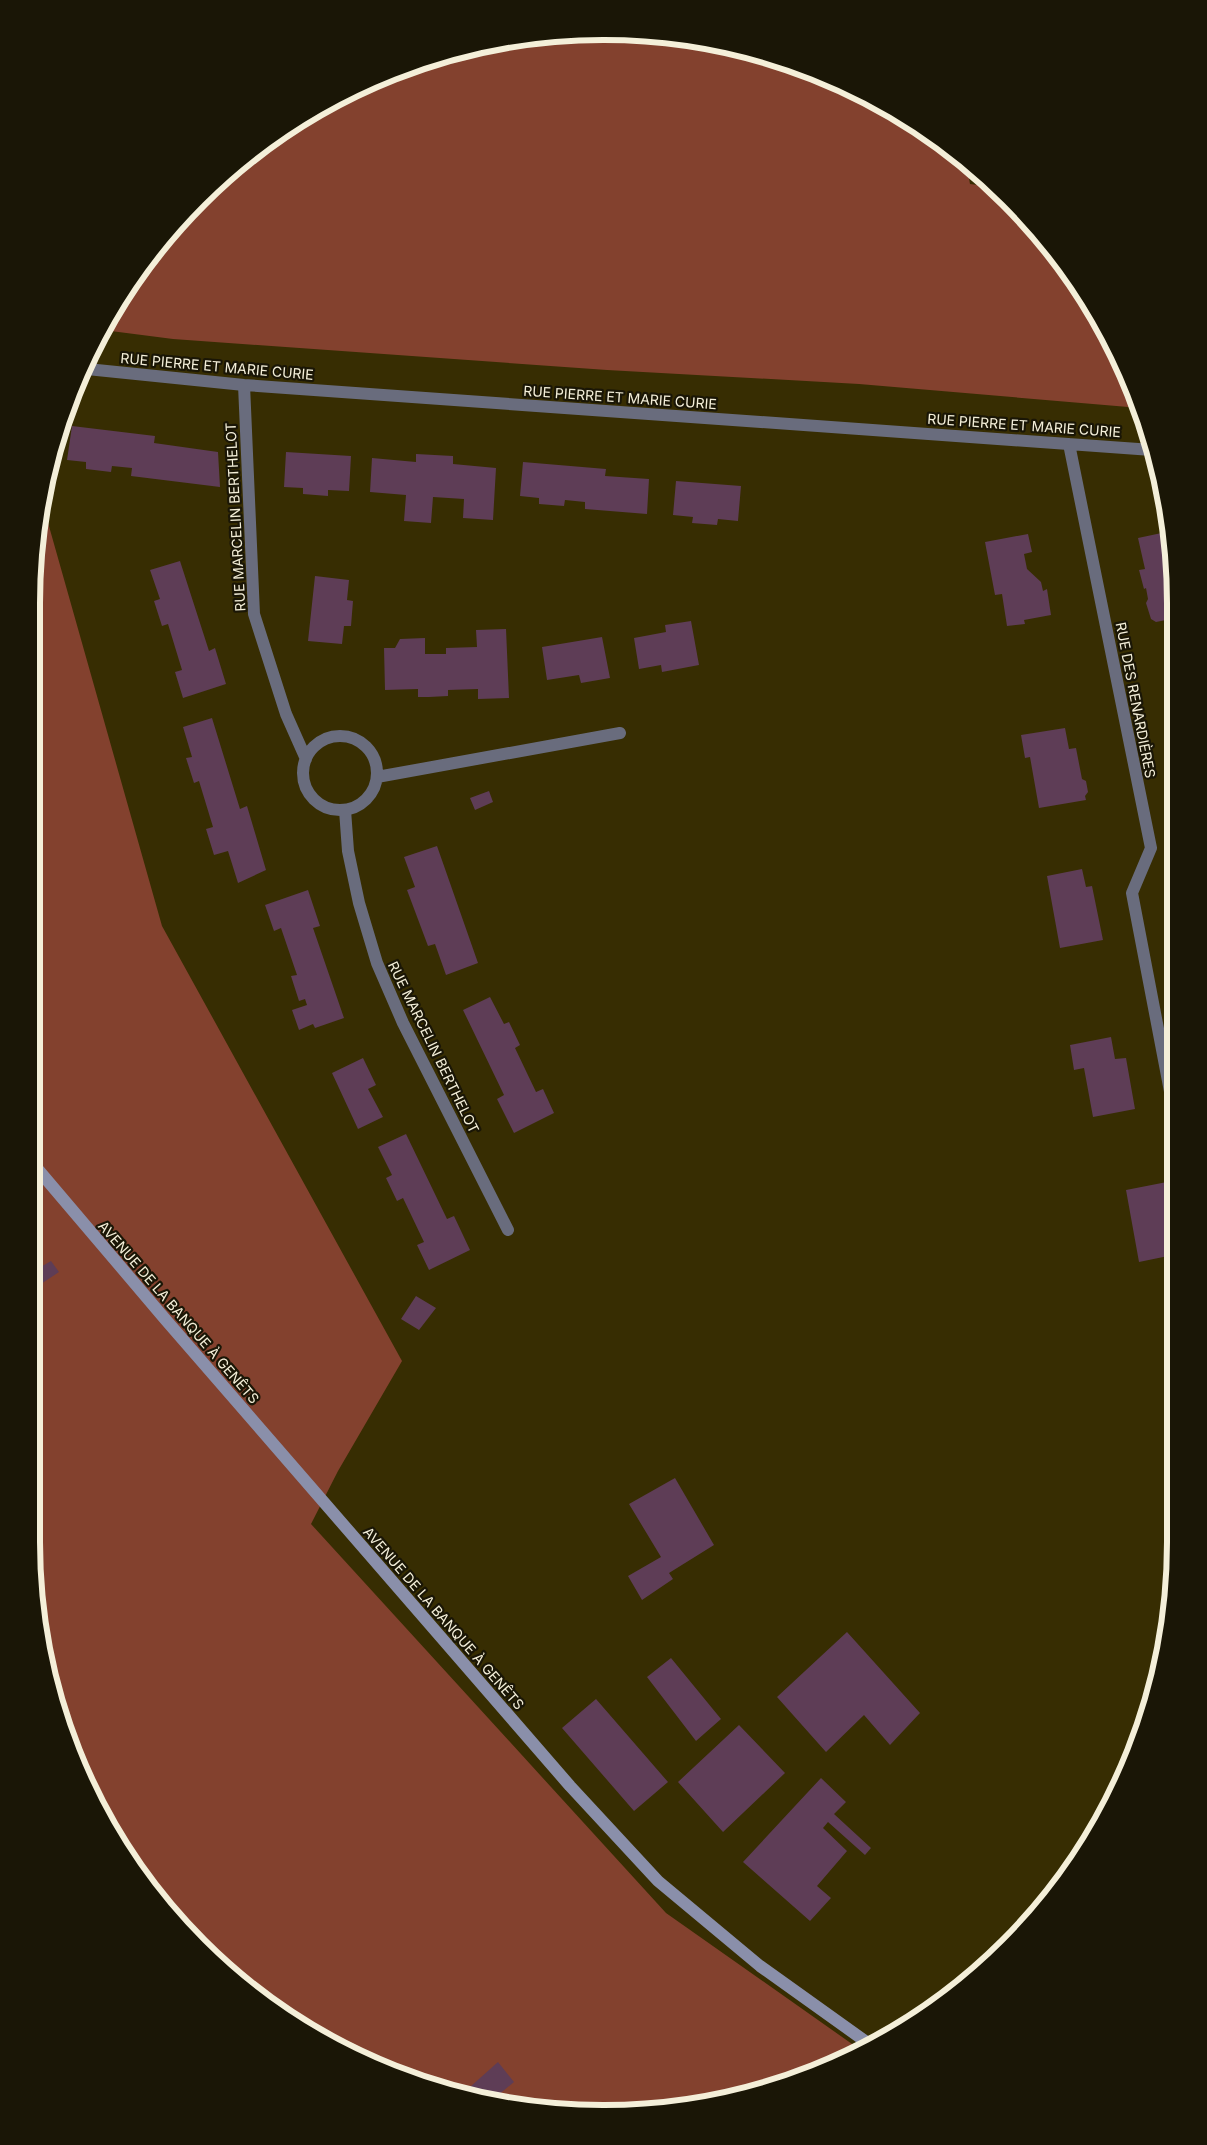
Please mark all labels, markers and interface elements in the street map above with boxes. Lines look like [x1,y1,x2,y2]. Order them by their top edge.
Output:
street label: RUE PIERRE ET MARIE CURIE [120,349,314,383]
street label: RUE PIERRE ET MARIE CURIE [523,382,717,412]
street label: RUE PIERRE ET MARIE CURIE [927,410,1121,440]
street label: RUE MARCELIN BERTHELOT [222,422,248,612]
street label: RUE DES RENARDIÈRES [1113,621,1159,779]
street label: RUE MARCELIN BERTHELOT [385,958,483,1136]
street label: AVENUE DE LA BANQUE À GENÊTS [95,1217,263,1407]
street label: AVENUE DE LA BANQUE À GENÊTS [360,1523,528,1713]

